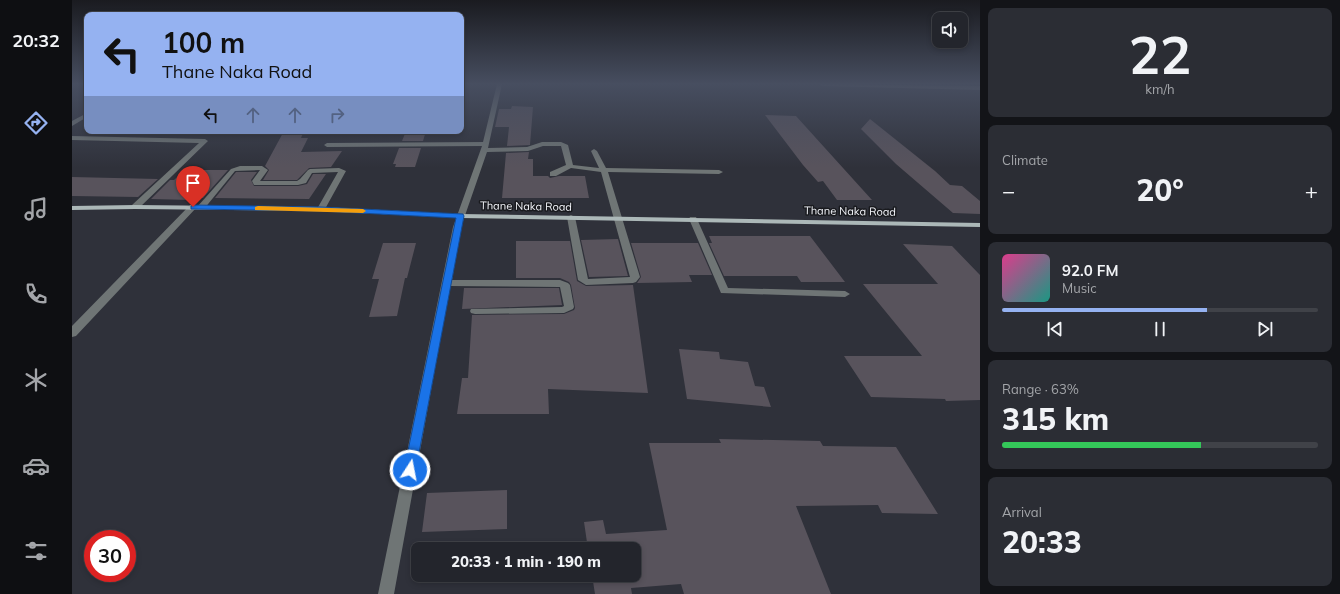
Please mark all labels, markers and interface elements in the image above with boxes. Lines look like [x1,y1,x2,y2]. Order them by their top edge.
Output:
map controls [932,12,968,48]
button: sound [932,12,968,48]
text: 22 [1129,22,1191,87]
text: 100 m [162,25,245,60]
icon: left [96,28,148,80]
text: 20:32 [12,29,60,52]
text: Thane Naka Road [162,60,312,83]
text: km/h [1145,81,1175,97]
icon: left [200,104,222,126]
icon: ahead [242,104,264,126]
icon: ahead [284,104,306,126]
icon: right [326,104,348,126]
icon: directions [22,109,50,137]
text: Climate [1002,152,1048,168]
pin [176,166,210,207]
text: 20° [1136,171,1184,209]
icon: arrive [182,172,204,194]
text: − [1002,177,1015,205]
text: + [1305,177,1318,205]
icon: music [22,195,50,223]
street label: Thane Naka Road [480,198,572,214]
street label: Thane Naka Road [804,203,896,219]
text: 92.0 FM [1062,261,1118,280]
icon: phone [22,280,50,308]
text: Music [1062,280,1097,296]
icon: previous [1044,318,1066,340]
icon: pause [1149,318,1171,340]
icon: next [1254,318,1276,340]
icon: climate [22,366,50,394]
text: Range · 63% [1002,381,1079,397]
text: 315 km [1002,400,1109,438]
position arrow [389,449,431,491]
icon: car [22,452,50,480]
text: Arrival [1002,504,1042,520]
text: 20:33 [1002,523,1082,561]
speed limit sign: 30 [84,530,136,582]
icon: filters [22,537,50,565]
text: 20:33 · 1 min · 190 m [451,552,601,571]

